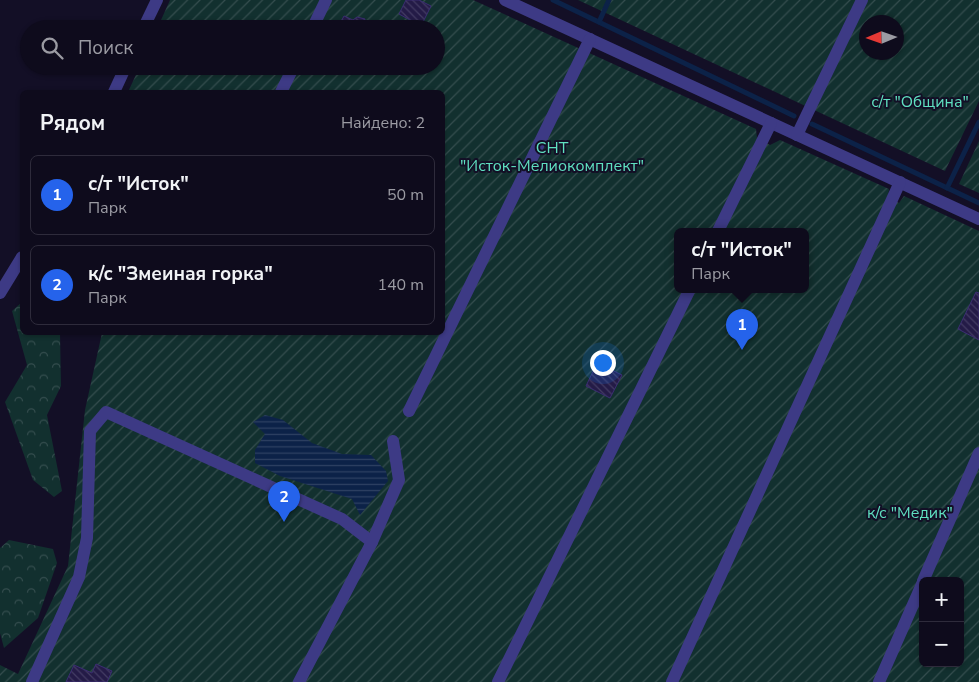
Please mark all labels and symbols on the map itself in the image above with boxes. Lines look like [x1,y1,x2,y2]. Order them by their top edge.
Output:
north arrow [859,15,904,60]
park label: с/т "Община" [871,91,969,113]
park label: СНТ "Исток-Мелиокомплект" [460,137,644,177]
pin: 1 [726,309,758,350]
your location [590,350,616,376]
pin: 2 [268,481,300,522]
park label: к/с "Медик" [867,502,953,524]

